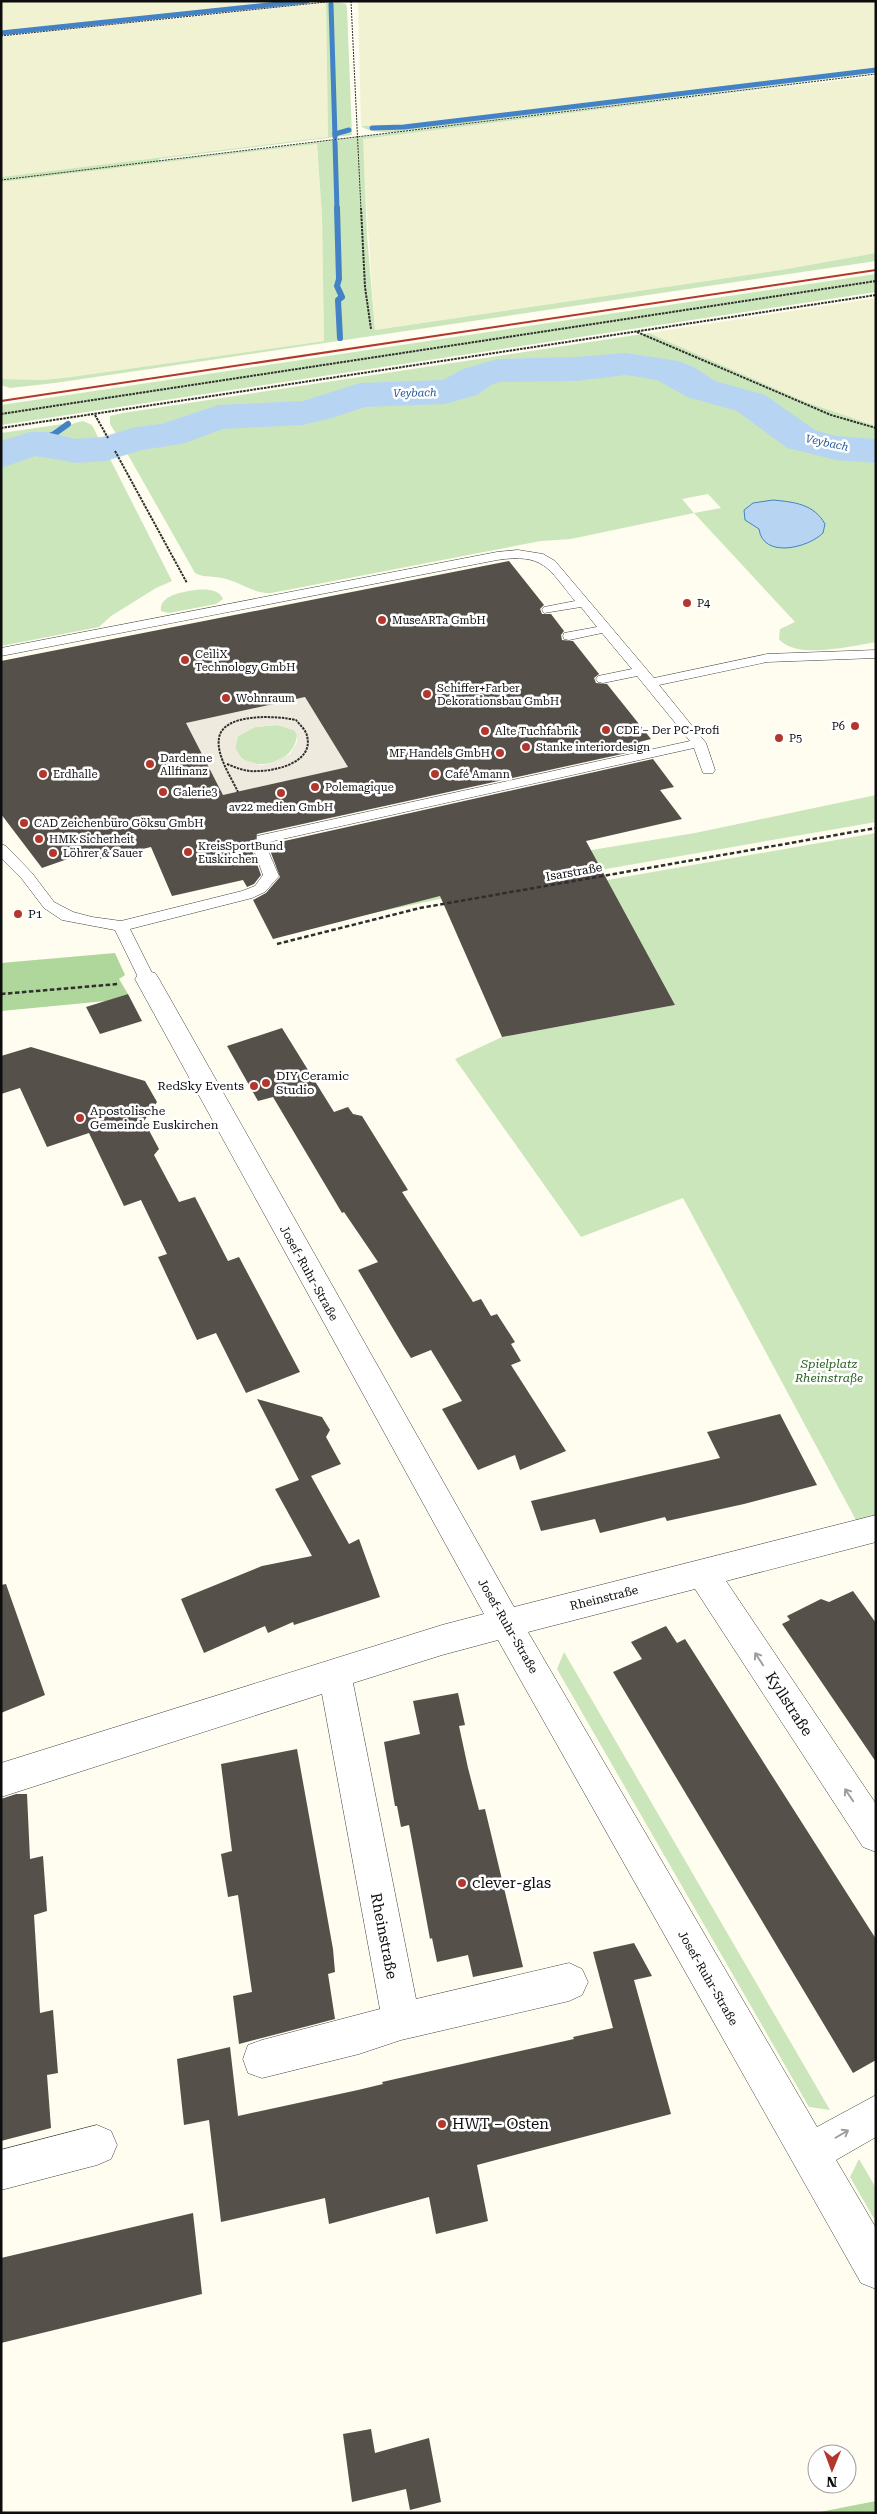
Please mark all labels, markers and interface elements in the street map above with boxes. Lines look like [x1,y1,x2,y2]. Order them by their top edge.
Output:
water label: Veybach [393,386,437,400]
water label: Veybach [804,432,850,454]
marker: P4 [681,597,693,609]
place label: P4 [697,597,711,610]
marker: MuseARTa GmbH [376,614,388,626]
place label: MuseARTa GmbH [392,614,486,627]
place label: CeiliX Technology GmbH [195,648,295,674]
marker: CeiliX Technology GmbH [179,654,191,666]
place label: Schiffer+Farber Dekorationsbau GmbH [437,682,559,708]
marker: Schiffer+Farber Dekorationsbau GmbH [421,688,433,700]
marker: Wohnraum [220,692,232,704]
place label: Wohnraum [236,692,295,705]
place label: P6 [832,720,845,733]
marker: P6 [849,720,861,732]
marker: CDE – Der PC-Profi [600,724,612,736]
place label: CDE – Der PC-Profi [616,724,720,737]
marker: Alte Tuchfabrik [479,725,491,737]
place label: Alte Tuchfabrik [495,725,579,738]
marker: P5 [773,732,785,744]
place label: P5 [789,732,802,745]
marker: Stanke interiordesign [520,741,532,753]
place label: Stanke interiordesign [536,741,650,754]
place label: MF Handels GmbH [389,747,490,760]
marker: MF Handels GmbH [494,747,506,759]
place label: Dardenne Allfinanz [160,752,212,778]
marker: Dardenne Allfinanz [144,758,156,770]
marker: Erdhalle [37,768,49,780]
place label: Erdhalle [53,768,97,781]
marker: Café Amann [429,768,441,780]
place label: Café Amann [445,768,510,781]
marker: Polemagique [309,781,321,793]
place label: Polemagique [325,781,394,794]
marker: Galerie3 [157,786,169,798]
place label: Galerie3 [173,786,217,799]
marker: av22 medien GmbH [275,787,287,799]
place label: av22 medien GmbH [229,801,333,814]
marker: CAD Zeichenbüro Göksu GmbH [18,817,30,829]
place label: CAD Zeichenbüro Göksu GmbH [34,817,203,830]
marker: HMK Sicherheit [33,833,45,845]
place label: HMK Sicherheit [49,833,134,846]
place label: KreisSportBund Euskirchen [198,840,283,866]
marker: KreisSportBund Euskirchen [182,846,194,858]
marker: Löhrer & Sauer [47,847,59,859]
place label: Löhrer & Sauer [63,847,143,860]
street label: Isarstraße [545,860,604,884]
place label: P1 [28,907,43,921]
marker: P1 [12,908,24,920]
place label: DIY Ceramic Studio [276,1069,349,1097]
marker: DIY Ceramic Studio [260,1077,272,1089]
place label: RedSky Events [158,1079,244,1093]
marker: RedSky Events [248,1080,260,1092]
place label: Apostolische Gemeinde Euskirchen [90,1104,219,1132]
marker: Apostolische Gemeinde Euskirchen [74,1112,86,1124]
street label: Josef-Ruhr-Straße [277,1223,341,1324]
park label: Spielplatz Rheinstraße [794,1357,863,1385]
street label: Josef-Ruhr-Straße [475,1576,541,1676]
street label: Rheinstraße [568,1583,640,1613]
one-way arrow [754,1653,764,1667]
street label: Kyllstraße [762,1669,816,1739]
one-way arrow [844,1788,854,1802]
place label: clever-glas [472,1874,551,1892]
marker: clever-glas [456,1877,468,1889]
street label: Rheinstraße [367,1891,401,1981]
street label: Josef-Ruhr-Straße [675,1928,741,2028]
place label: HWT – Osten [452,2115,549,2133]
marker: HWT – Osten [436,2118,448,2130]
one-way arrow [835,2129,849,2139]
north arrow [807,2444,857,2494]
text: N [826,2474,837,2490]

